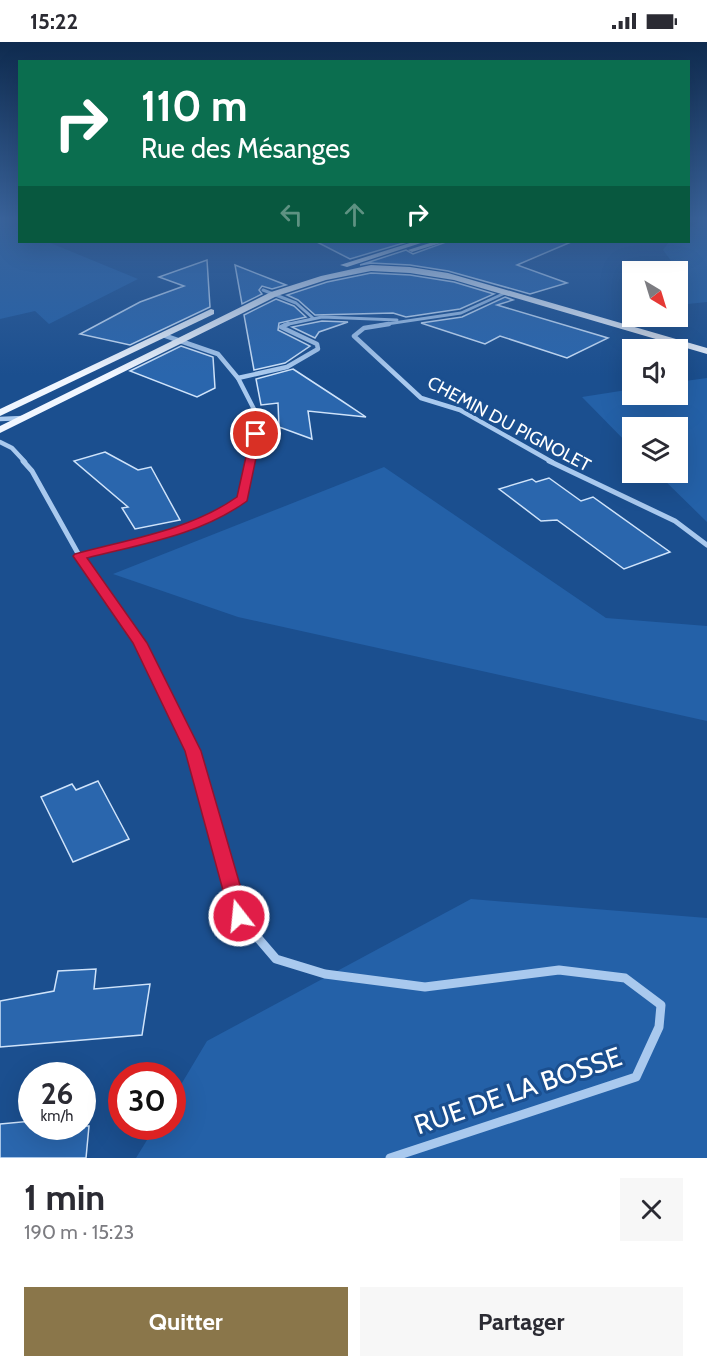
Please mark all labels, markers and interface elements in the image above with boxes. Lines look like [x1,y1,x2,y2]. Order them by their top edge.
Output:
text: 15:22 [30,8,78,35]
text: 110 m [141,80,248,132]
icon: right [42,84,120,162]
text: Rue des Mésanges [141,132,350,165]
icon: left [275,198,308,231]
icon: ahead [338,198,371,231]
icon: right [401,198,434,231]
north arrow [622,261,688,327]
map controls [622,261,688,483]
button: sound [622,339,688,405]
street label: CHEMIN DU PIGNOLET [424,372,595,477]
pin [230,408,281,459]
icon: arrive [239,417,272,450]
button: layers [622,417,688,483]
position arrow [207,884,271,948]
street label: RUE DE LA BOSSE [410,1040,626,1141]
speed limit sign: 30 [108,1062,186,1140]
text: 26 [41,1075,73,1112]
text: km/h [41,1107,73,1125]
text: 1 min [24,1175,105,1219]
button: close [620,1178,683,1241]
text: 190 m · 15:23 [24,1220,134,1244]
button: Quitter [24,1287,348,1356]
button: Partager [360,1287,683,1356]

